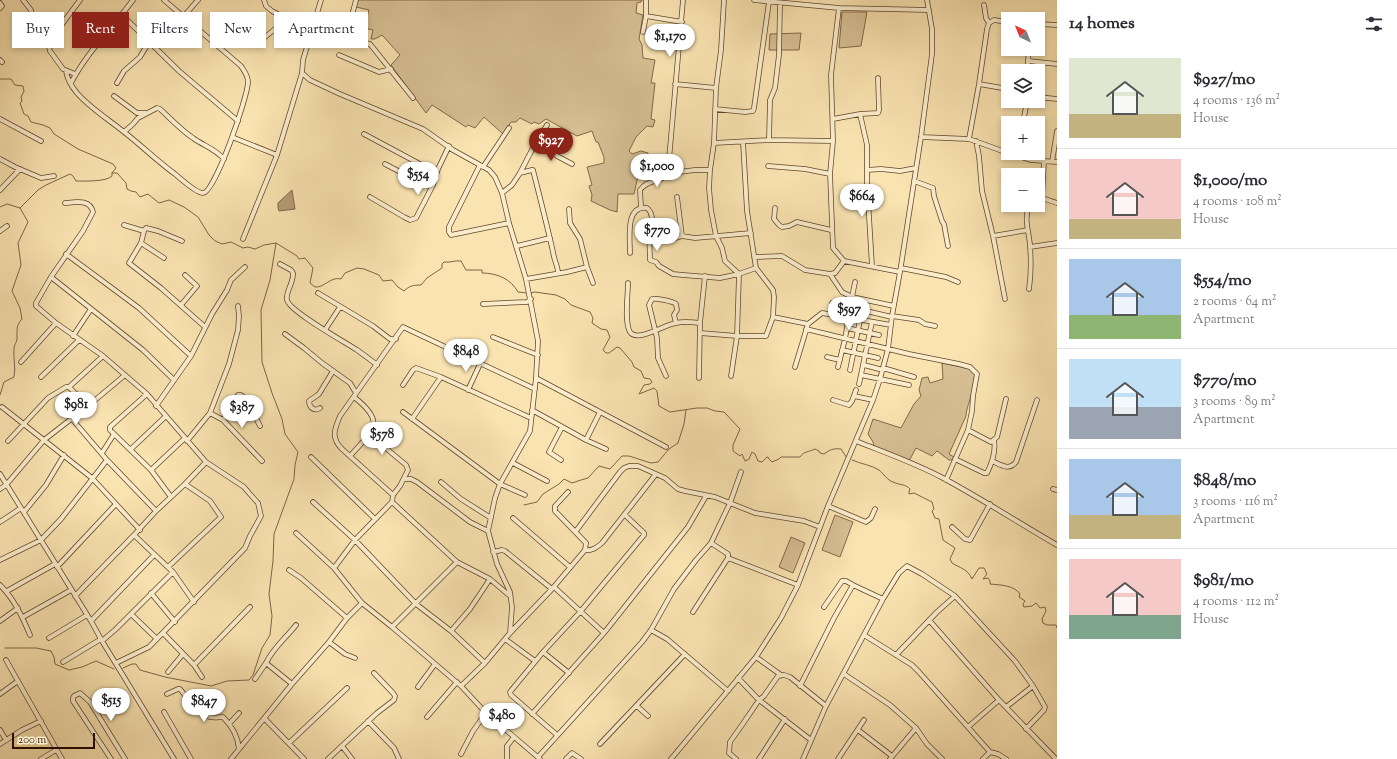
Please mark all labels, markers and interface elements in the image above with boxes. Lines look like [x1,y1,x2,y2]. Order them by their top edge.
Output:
chip: Buy [12,12,64,48]
chip: Rent [72,12,129,48]
chip: Filters [137,12,202,48]
chip: New [210,12,266,48]
chip: Apartment [274,12,368,48]
north arrow [1001,12,1045,56]
map controls [1001,12,1045,212]
text: 14 homes [1069,12,1135,36]
icon: filters [1363,13,1385,35]
pin: $1,170 [637,24,703,58]
text: $1,170 [654,28,686,46]
button: layers [1001,64,1045,108]
text: $927/mo [1193,68,1255,92]
icon: home [1101,74,1149,122]
text: 4 rooms · 136 m² [1193,92,1280,110]
text: House [1193,110,1229,128]
button: + [1001,116,1045,160]
pin: $927 [527,128,575,162]
text: $927 [538,132,564,150]
pin: $1,000 [624,154,690,188]
text: $1,000 [640,158,674,176]
pin: $554 [394,162,442,196]
text: $554 [407,166,429,184]
button: − [1001,168,1045,212]
text: $1,000/mo [1193,169,1267,193]
icon: home [1101,175,1149,223]
pin: $664 [838,184,886,218]
text: $664 [849,188,875,206]
text: 4 rooms · 108 m² [1193,193,1282,211]
text: House [1193,211,1229,229]
pin: $770 [633,218,681,252]
text: $770 [644,222,670,240]
text: $554/mo [1193,269,1252,293]
icon: home [1101,275,1149,323]
text: 2 rooms · 64 m² [1193,293,1276,311]
pin: $597 [825,297,873,331]
text: $597 [837,301,861,319]
text: Apartment [1193,311,1254,329]
pin: $848 [442,339,490,373]
text: $848 [453,343,479,361]
text: $770/mo [1193,369,1257,393]
icon: home [1101,375,1149,423]
pin: $981 [52,392,100,426]
text: 3 rooms · 89 m² [1193,393,1276,411]
pin: $387 [218,395,266,429]
text: $981 [64,396,88,414]
text: $387 [229,399,255,417]
text: Apartment [1193,411,1254,429]
pin: $578 [358,422,406,456]
text: $578 [370,426,394,444]
text: $848/mo [1193,469,1256,493]
icon: home [1101,475,1149,523]
text: 3 rooms · 116 m² [1193,493,1278,511]
text: Apartment [1193,511,1254,529]
text: $981/mo [1193,569,1254,593]
icon: home [1101,575,1149,623]
text: 4 rooms · 112 m² [1193,593,1279,611]
text: House [1193,611,1229,629]
pin: $515 [87,688,135,722]
pin: $847 [180,689,228,723]
text: $515 [101,692,121,710]
text: $847 [191,693,217,711]
pin: $480 [478,703,526,737]
text: $480 [489,707,515,725]
scale bar [12,731,95,750]
text: 200 m [18,732,46,748]

